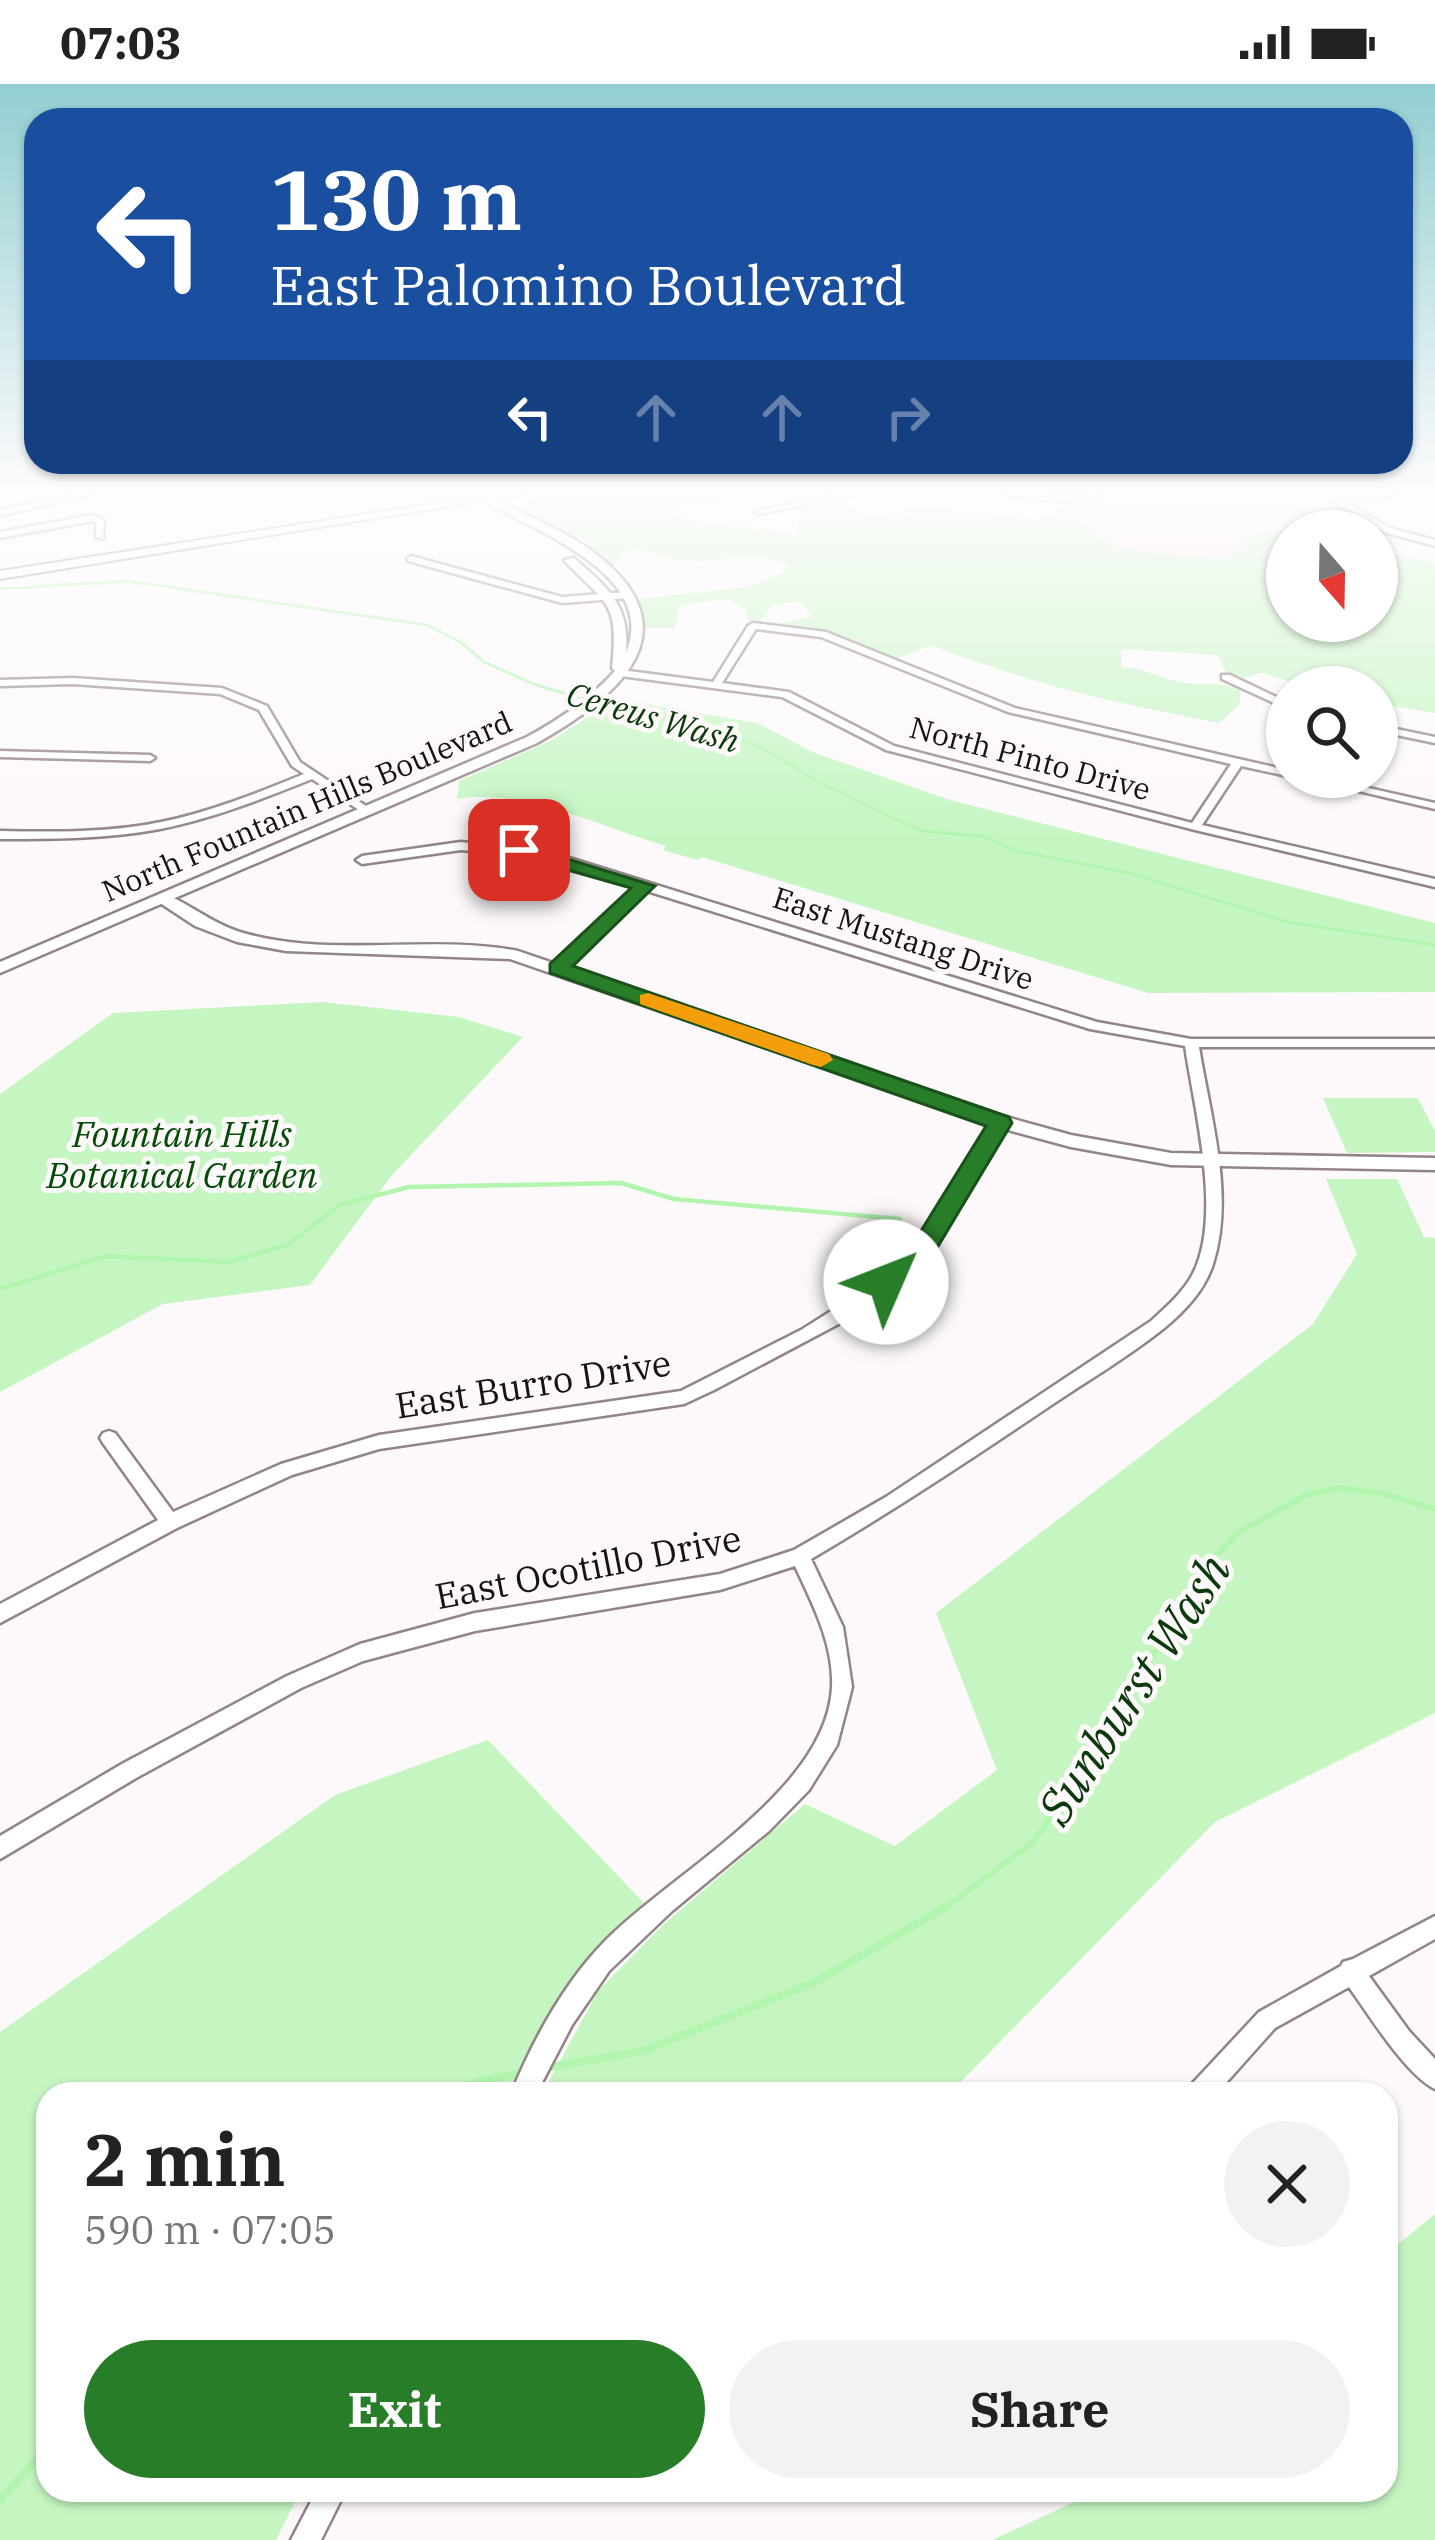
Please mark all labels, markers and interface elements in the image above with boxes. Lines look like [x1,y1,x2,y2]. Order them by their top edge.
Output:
text: 07:03 [60,13,182,71]
text: 130 m [270,144,522,253]
icon: left [72,156,228,312]
text: East Palomino Boulevard [270,250,906,320]
icon: left [497,384,563,450]
icon: ahead [623,384,689,450]
icon: ahead [749,384,815,450]
icon: right [875,384,941,450]
north arrow [1266,510,1398,642]
map controls [1266,510,1398,798]
button: search [1266,666,1398,798]
water label: Cereus Wash [562,671,744,762]
street label: North Fountain Hills Boulevard [96,701,517,910]
street label: North Pinto Drive [906,707,1155,808]
pin [468,799,570,901]
icon: arrive [486,817,552,883]
street label: East Mustang Drive [768,877,1039,998]
park label: Fountain Hills Botanical Garden [45,1110,318,1198]
position arrow [823,1219,949,1345]
street label: East Burro Drive [392,1339,674,1429]
street label: East Ocotillo Drive [431,1514,745,1619]
water label: Sunburst Wash [1022,1542,1244,1836]
text: 2 min [84,2112,286,2206]
button: close [1224,2121,1350,2247]
text: 590 m · 07:05 [84,2204,336,2255]
button: Exit [84,2340,705,2478]
button: Share [729,2340,1350,2478]

